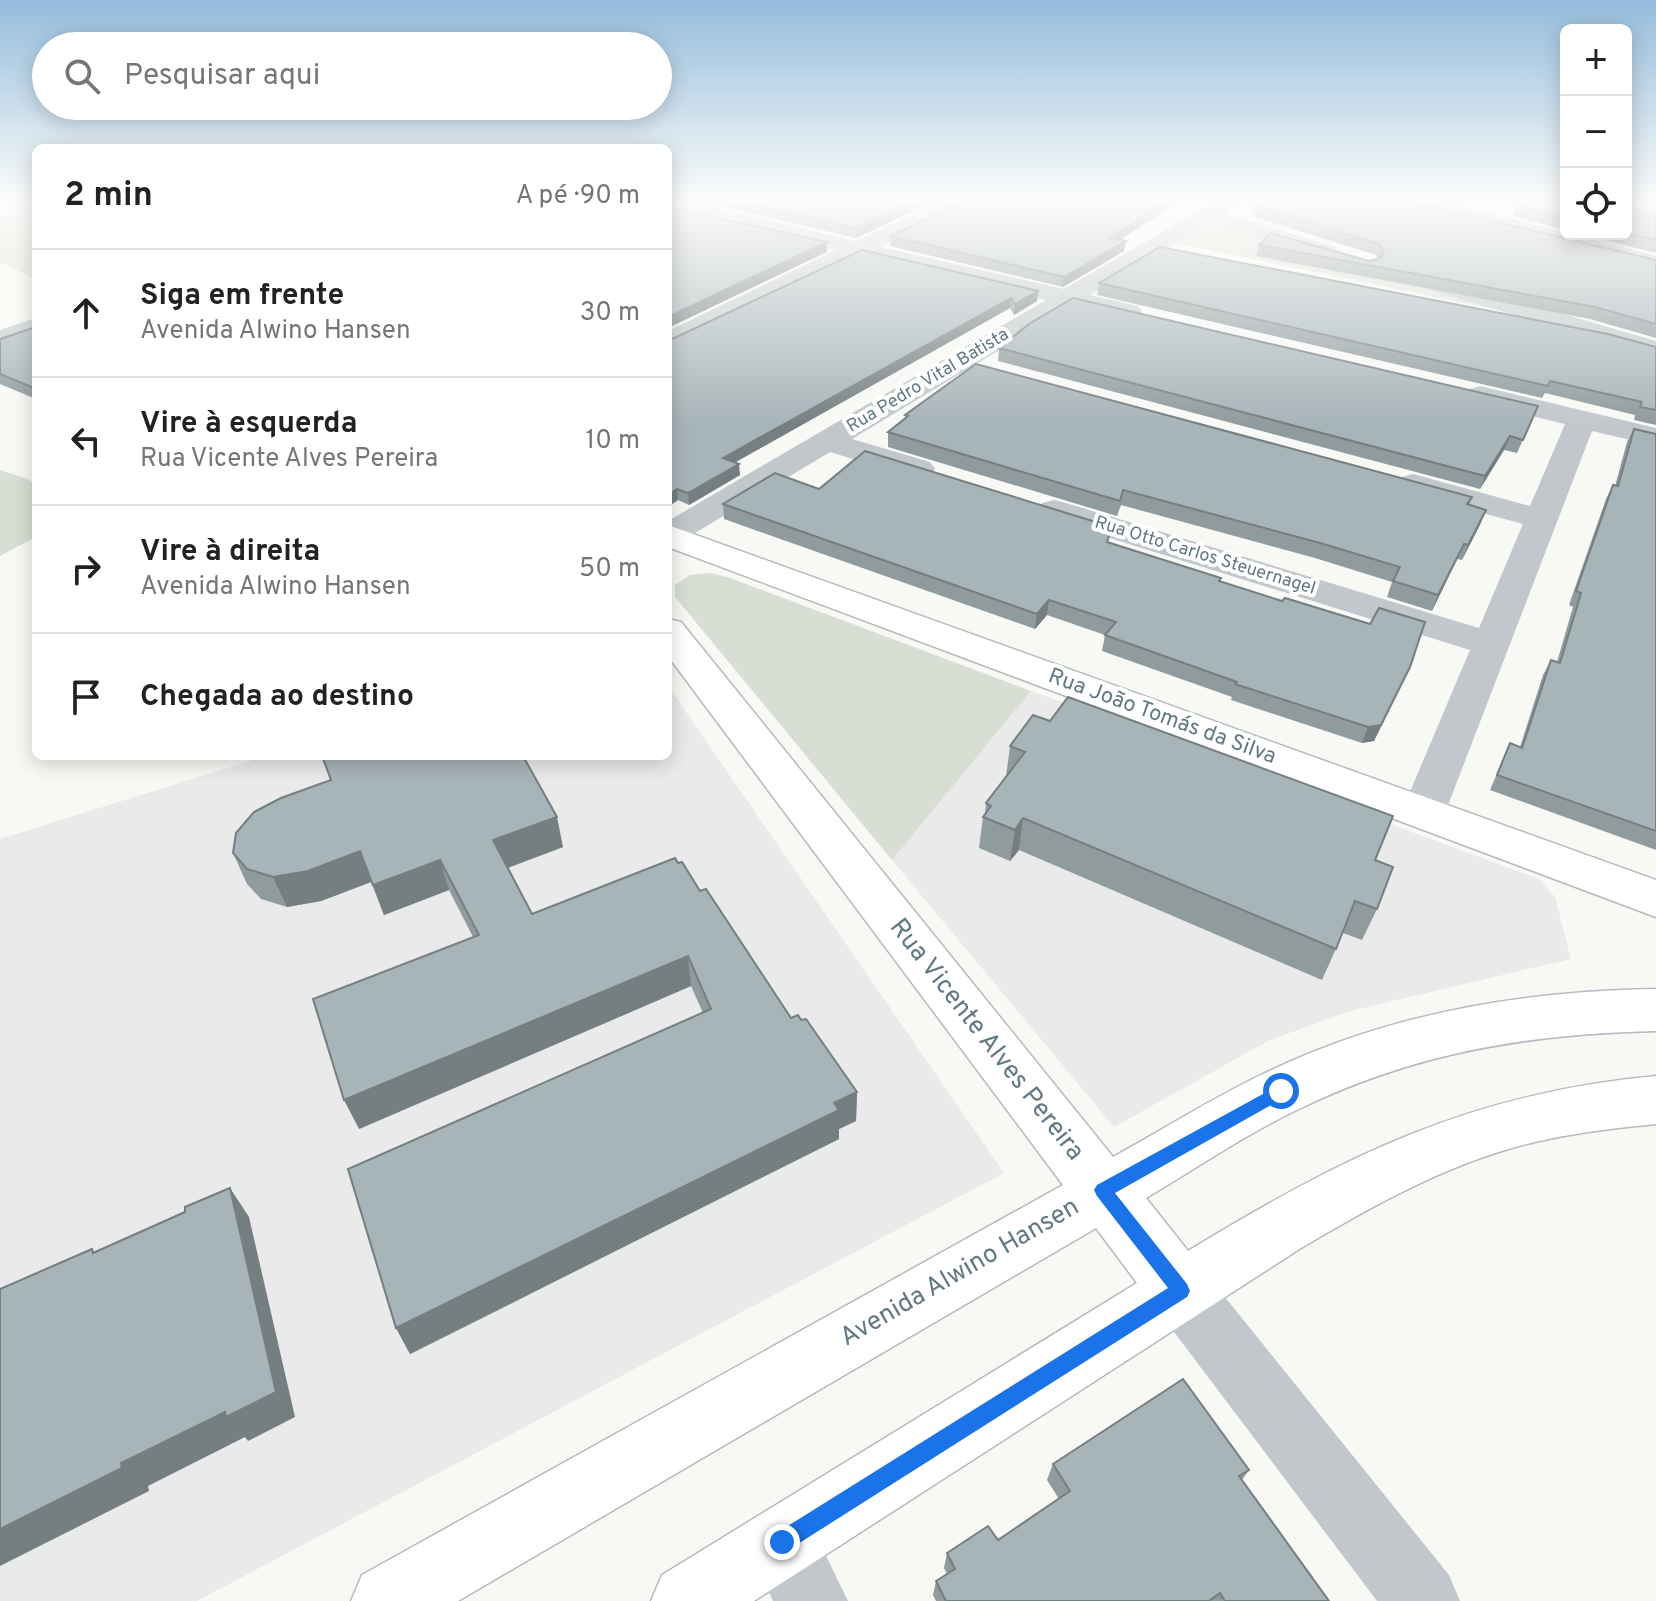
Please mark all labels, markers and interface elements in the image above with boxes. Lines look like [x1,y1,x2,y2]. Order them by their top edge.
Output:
map controls [1560,24,1632,240]
button: + [1560,24,1632,96]
search box [32,32,672,120]
icon: search [60,54,104,98]
text: Pesquisar aqui [124,58,320,95]
button: − [1560,96,1632,168]
button: locate [1560,168,1632,240]
text: 2 min [64,175,153,218]
text: A pé · 90 m [516,180,640,213]
text: Siga em frente [140,278,344,315]
icon: ahead [64,291,108,335]
text: 30 m [580,297,640,330]
text: Avenida Alwino Hansen [140,315,411,348]
street label: Rua Pedro Vital Batista [843,323,1013,439]
text: Vire à esquerda [140,406,357,443]
icon: left [64,419,108,463]
text: 10 m [585,425,640,458]
text: Rua Vicente Alves Pereira [140,443,438,476]
street label: Rua Otto Carlos Steuernagel [1092,511,1318,601]
text: Vire à direita [140,534,320,571]
icon: right [64,547,108,591]
text: 50 m [579,553,640,586]
text: Avenida Alwino Hansen [140,571,411,604]
street label: Rua João Tomás da Silva [1044,663,1280,771]
icon: arrive [64,675,108,719]
text: Chegada ao destino [140,679,414,716]
street label: Rua Vicente Alves Pereira [881,912,1091,1168]
route start [1263,1073,1299,1109]
street label: Avenida Alwino Hansen [835,1191,1085,1355]
route end [764,1524,800,1560]

